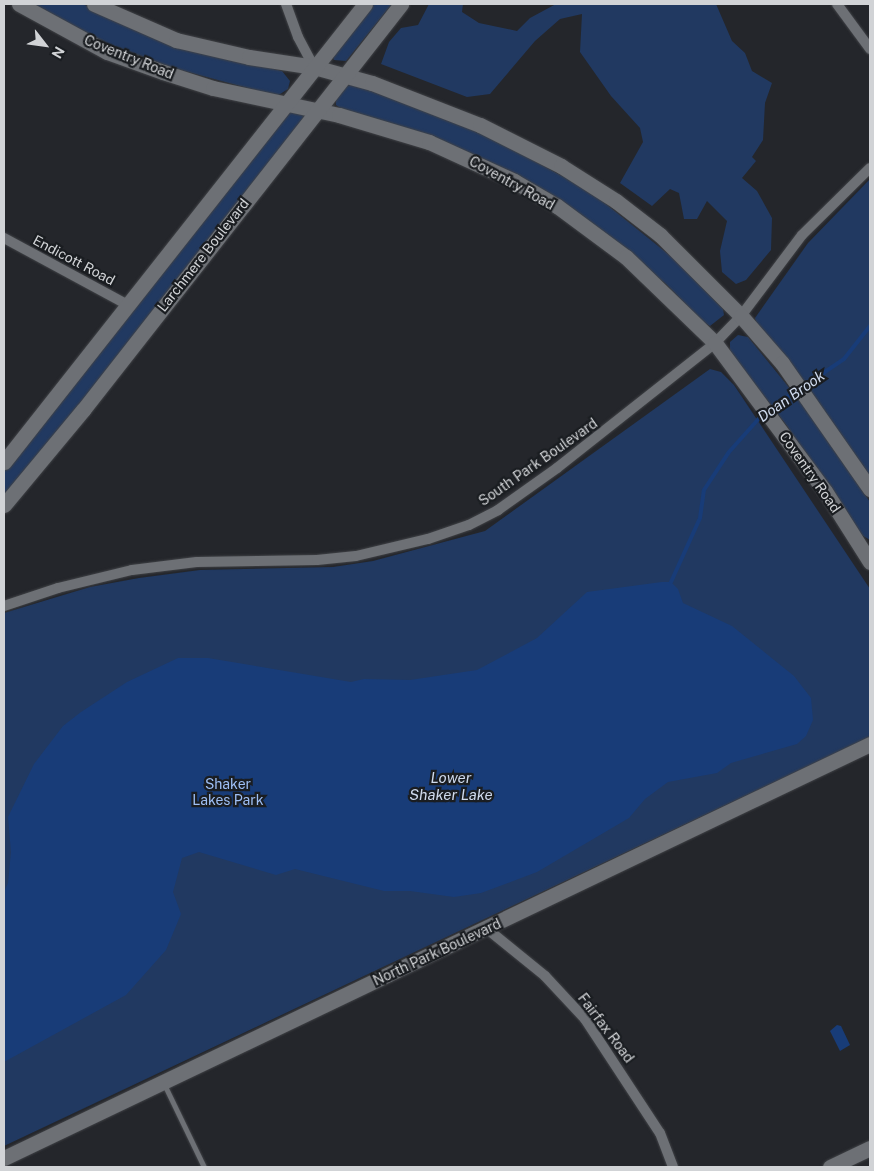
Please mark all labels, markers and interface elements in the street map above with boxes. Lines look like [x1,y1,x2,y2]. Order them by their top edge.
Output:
north arrow [20,20,70,70]
street label: Coventry Road [82,31,176,83]
text: N [48,44,68,61]
street label: Coventry Road [466,153,558,213]
street label: Larchmere Boulevard [154,195,252,315]
street label: Endicott Road [30,231,118,289]
water label: Doan Brook [754,366,828,426]
street label: South Park Boulevard [475,415,601,509]
street label: Coventry Road [776,428,844,516]
water label: Lower Shaker Lake [409,768,493,803]
park label: Shaker Lakes Park [192,776,264,809]
street label: North Park Boulevard [370,915,504,989]
street label: Fairfax Road [574,990,638,1066]

